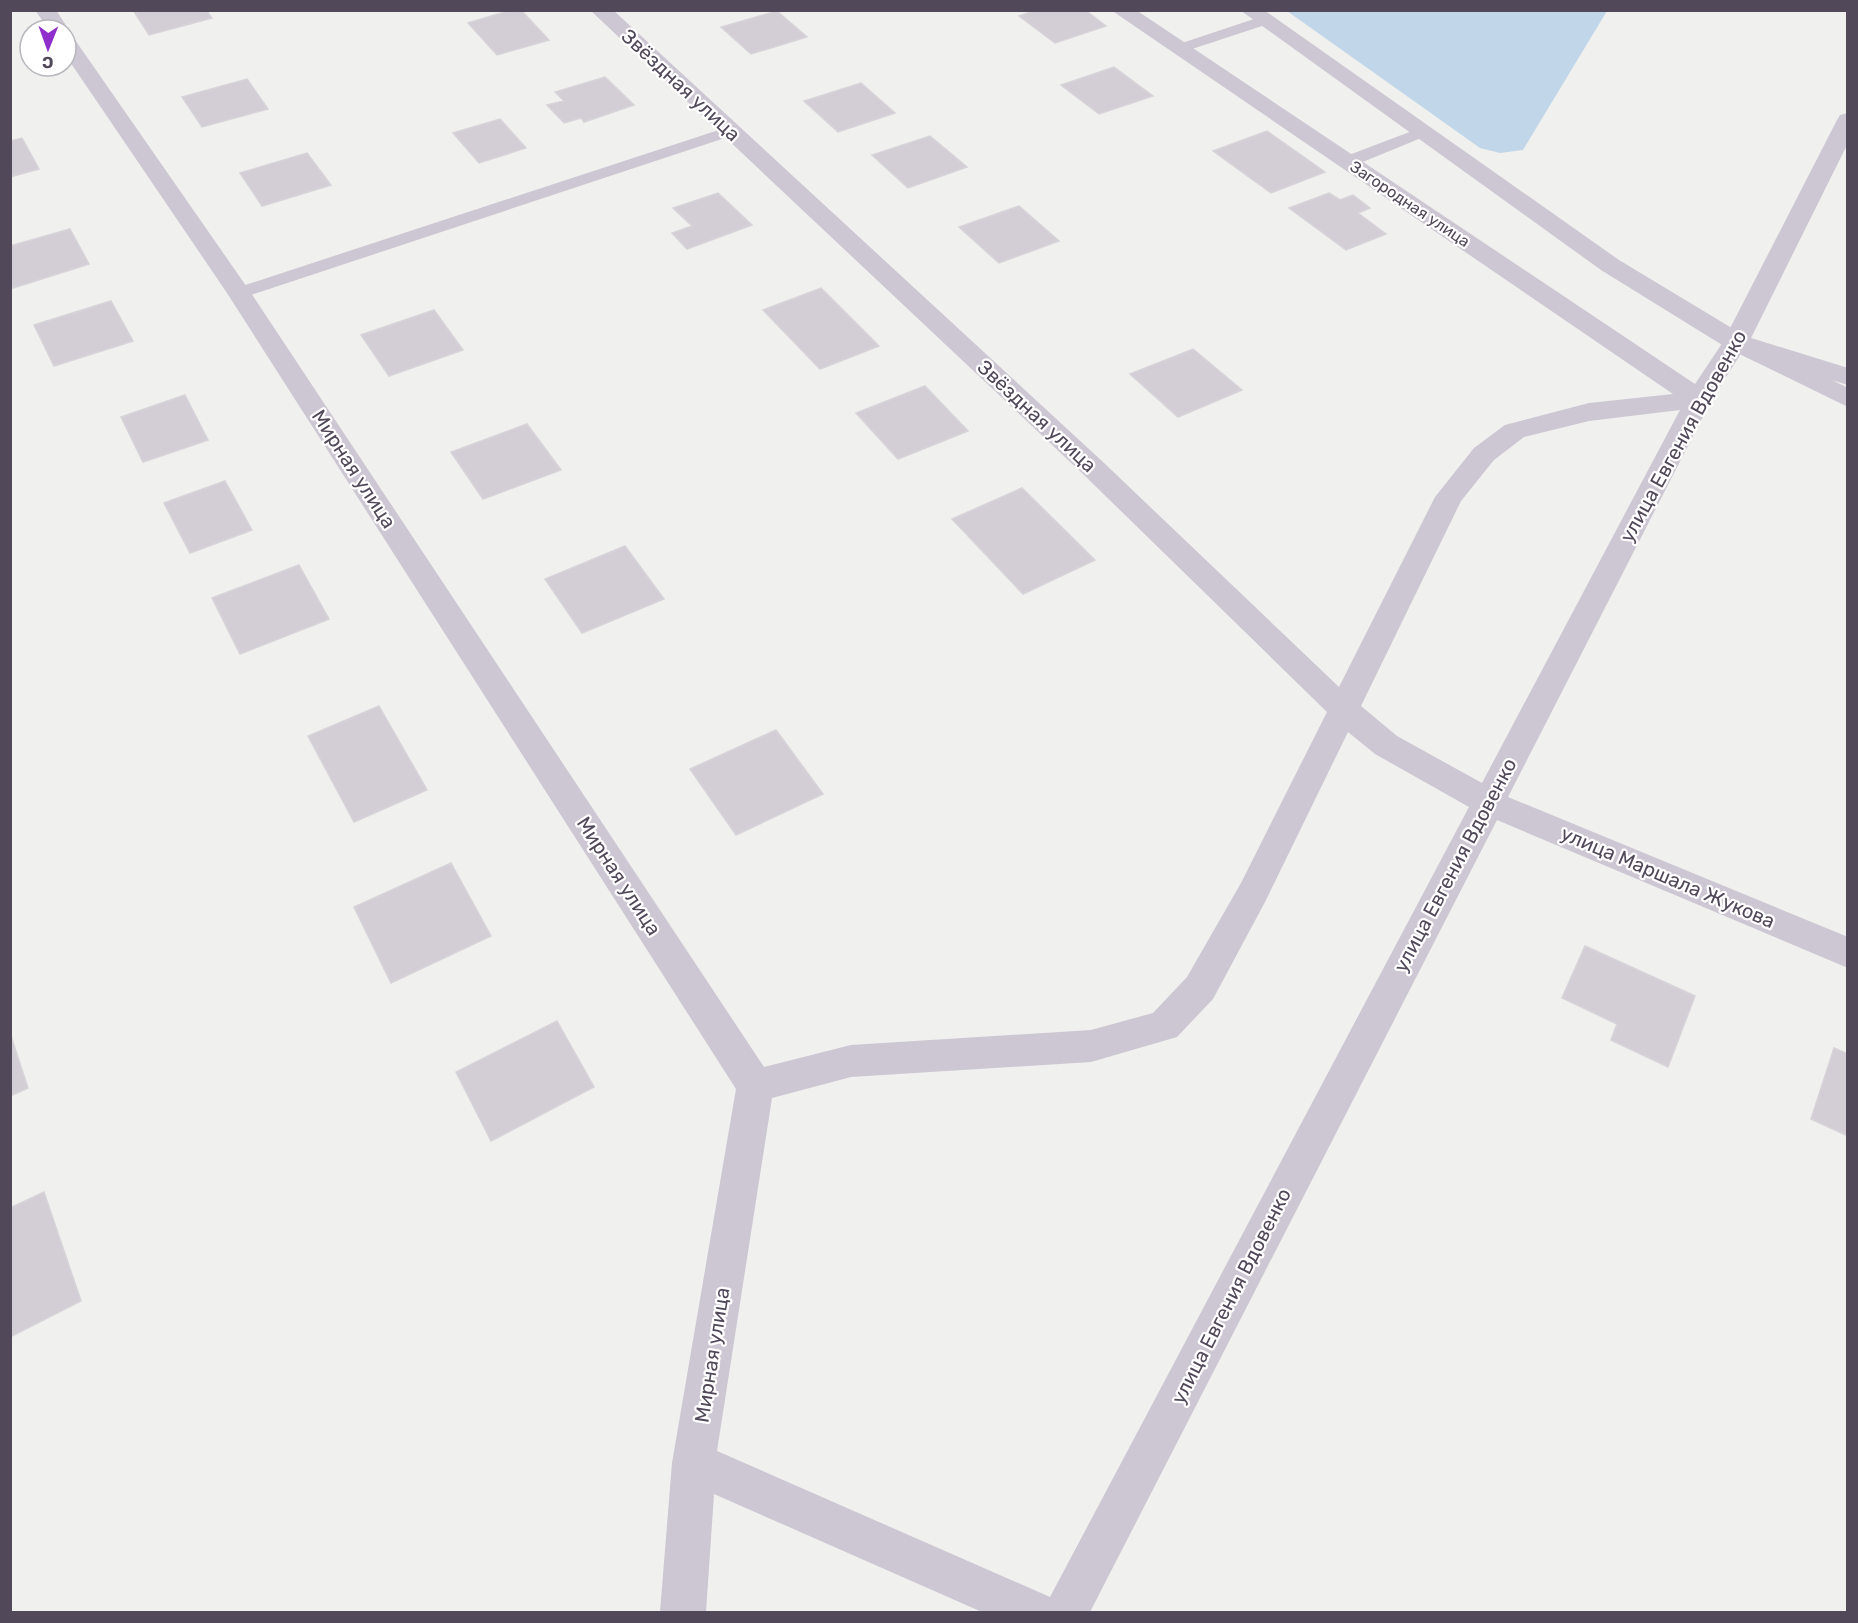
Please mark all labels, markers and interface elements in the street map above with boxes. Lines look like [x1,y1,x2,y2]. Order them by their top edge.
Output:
north arrow [18,18,78,78]
street label: Звёздная улица [617,24,745,146]
text: С [42,53,54,72]
street label: Загородная улица [1347,157,1473,251]
street label: улица Евгения Вдовенко [1615,326,1751,546]
street label: Звёздная улица [973,355,1101,477]
street label: Мирная улица [307,405,401,533]
street label: улица Евгения Вдовенко [1388,754,1522,976]
street label: Мирная улица [572,812,666,940]
street label: улица Маршала Жукова [1557,821,1779,933]
street label: улица Евгения Вдовенко [1166,1184,1296,1408]
street label: Мирная улица [689,1286,735,1424]

